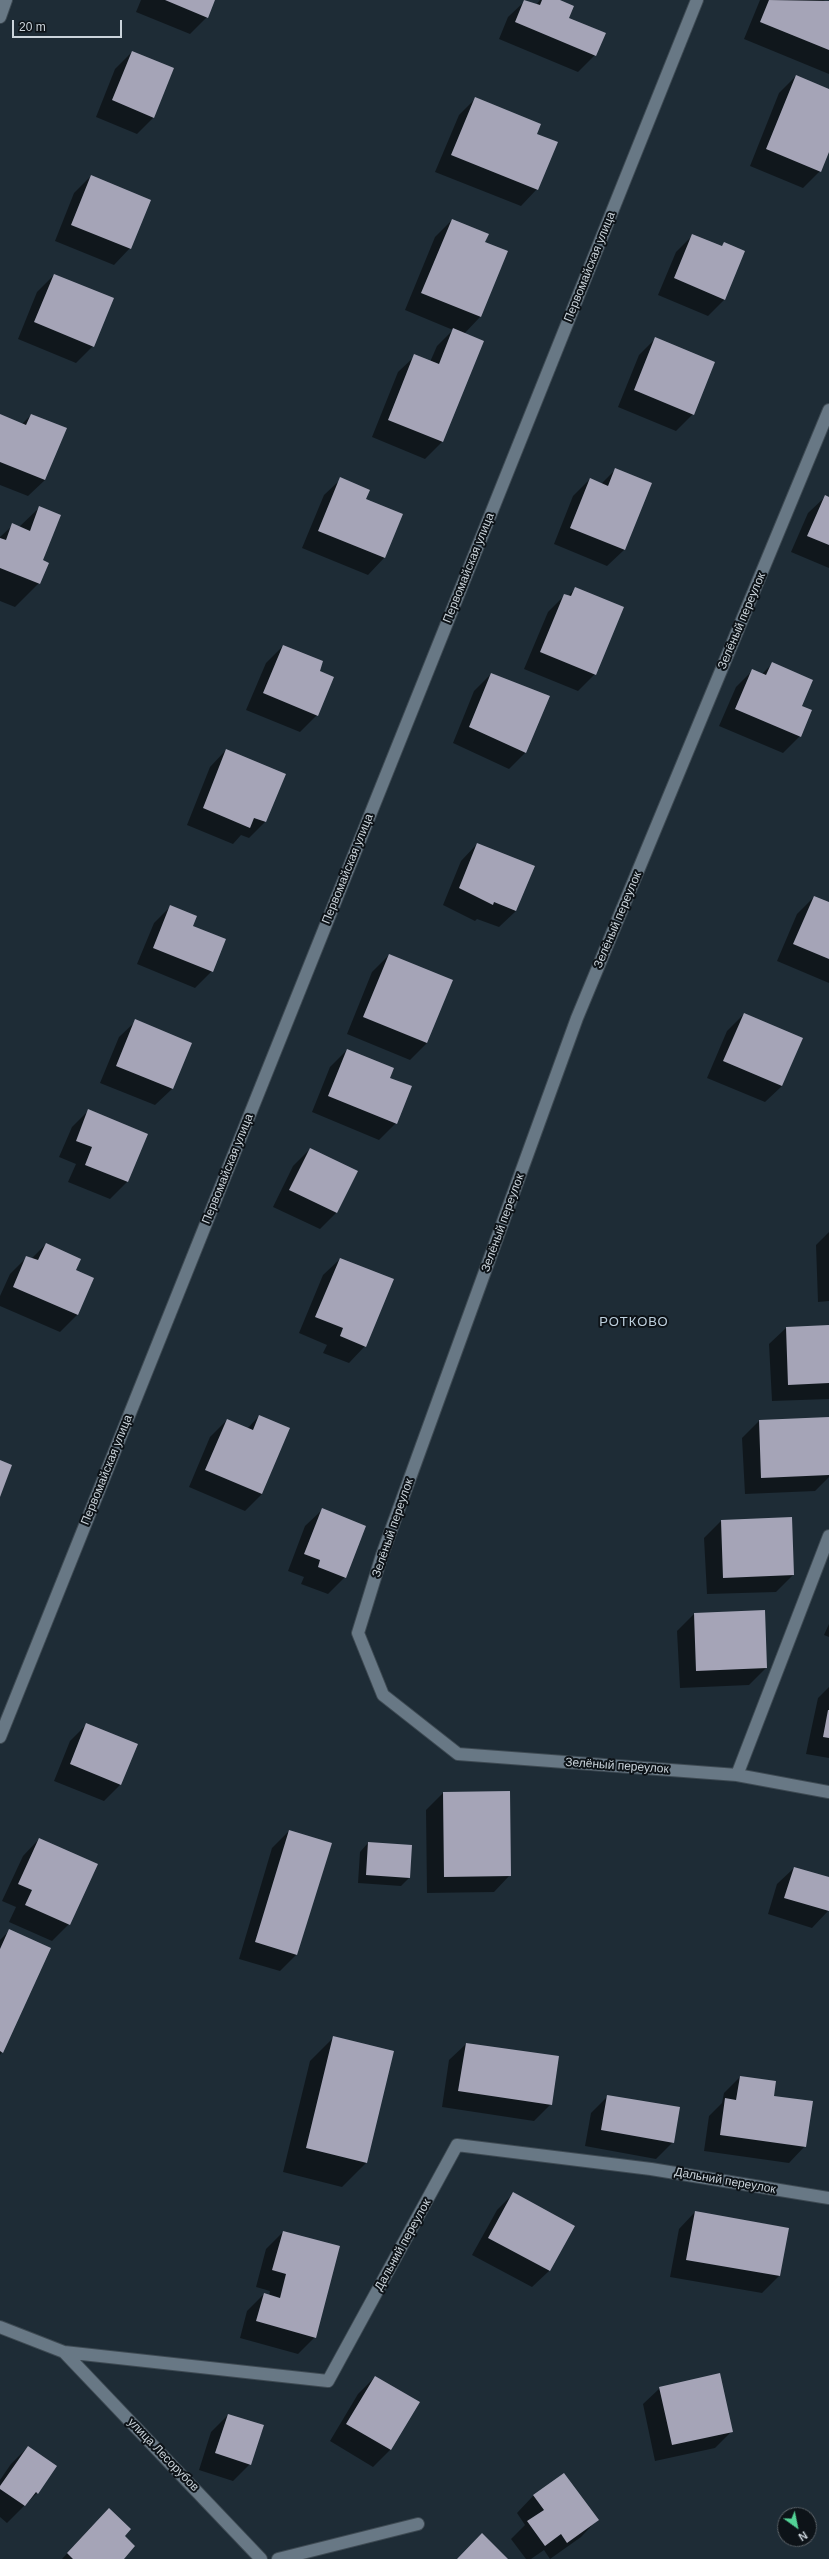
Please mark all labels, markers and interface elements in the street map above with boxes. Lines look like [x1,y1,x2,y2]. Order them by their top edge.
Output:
scale bar [14,12,124,38]
text: 20 m [19,20,46,34]
street label: Первомайская улица [561,210,619,324]
street label: Первомайская улица [440,511,498,625]
street label: Зелёный переулок [715,570,769,672]
street label: Первомайская улица [319,812,377,926]
street label: Зелёный переулок [591,869,645,971]
street label: Первомайская улица [199,1112,257,1226]
street label: Зелёный переулок [479,1172,527,1274]
district label: РОТКОВО [599,1314,669,1330]
street label: Первомайская улица [78,1413,136,1527]
street label: Зелёный переулок [369,1477,417,1579]
street label: Зелёный переулок [565,1755,669,1777]
street label: Дальний переулок [673,2165,777,2197]
street label: Дальний переулок [372,2197,434,2293]
street label: улица Лесорубов [124,2415,202,2495]
north arrow [777,2507,817,2547]
text: N [796,2529,810,2543]

